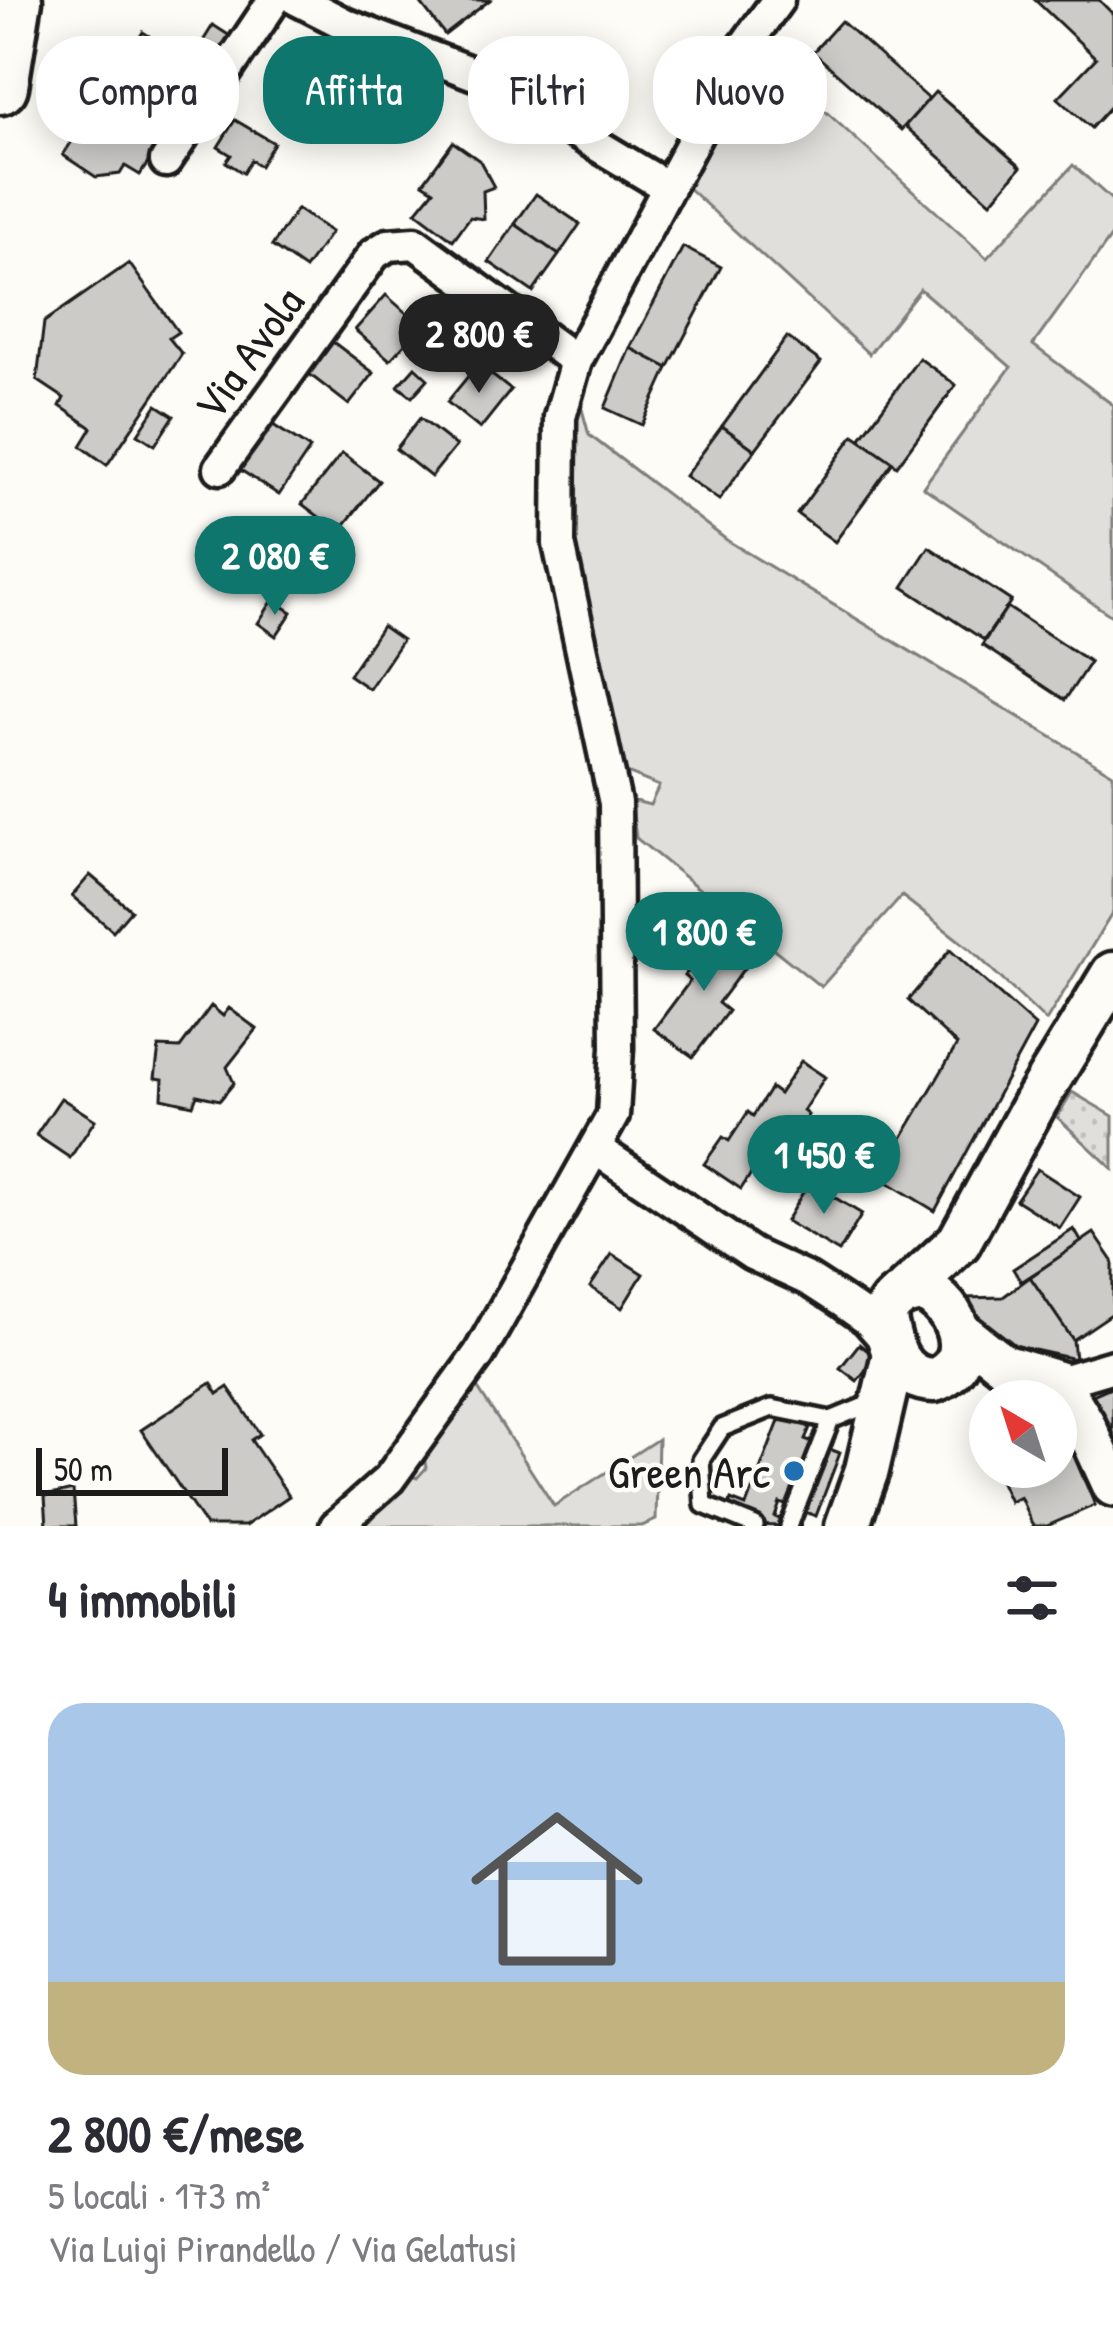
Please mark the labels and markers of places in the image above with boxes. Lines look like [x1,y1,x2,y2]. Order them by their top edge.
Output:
pin: 2 800 € [368,294,590,396]
pin: 2 080 € [164,516,386,618]
pin: 1 800 € [593,892,815,994]
pin: 1 450 € [713,1115,935,1217]
place label: Green Arc [608,1441,771,1502]
marker: Green Arc [781,1458,807,1484]

